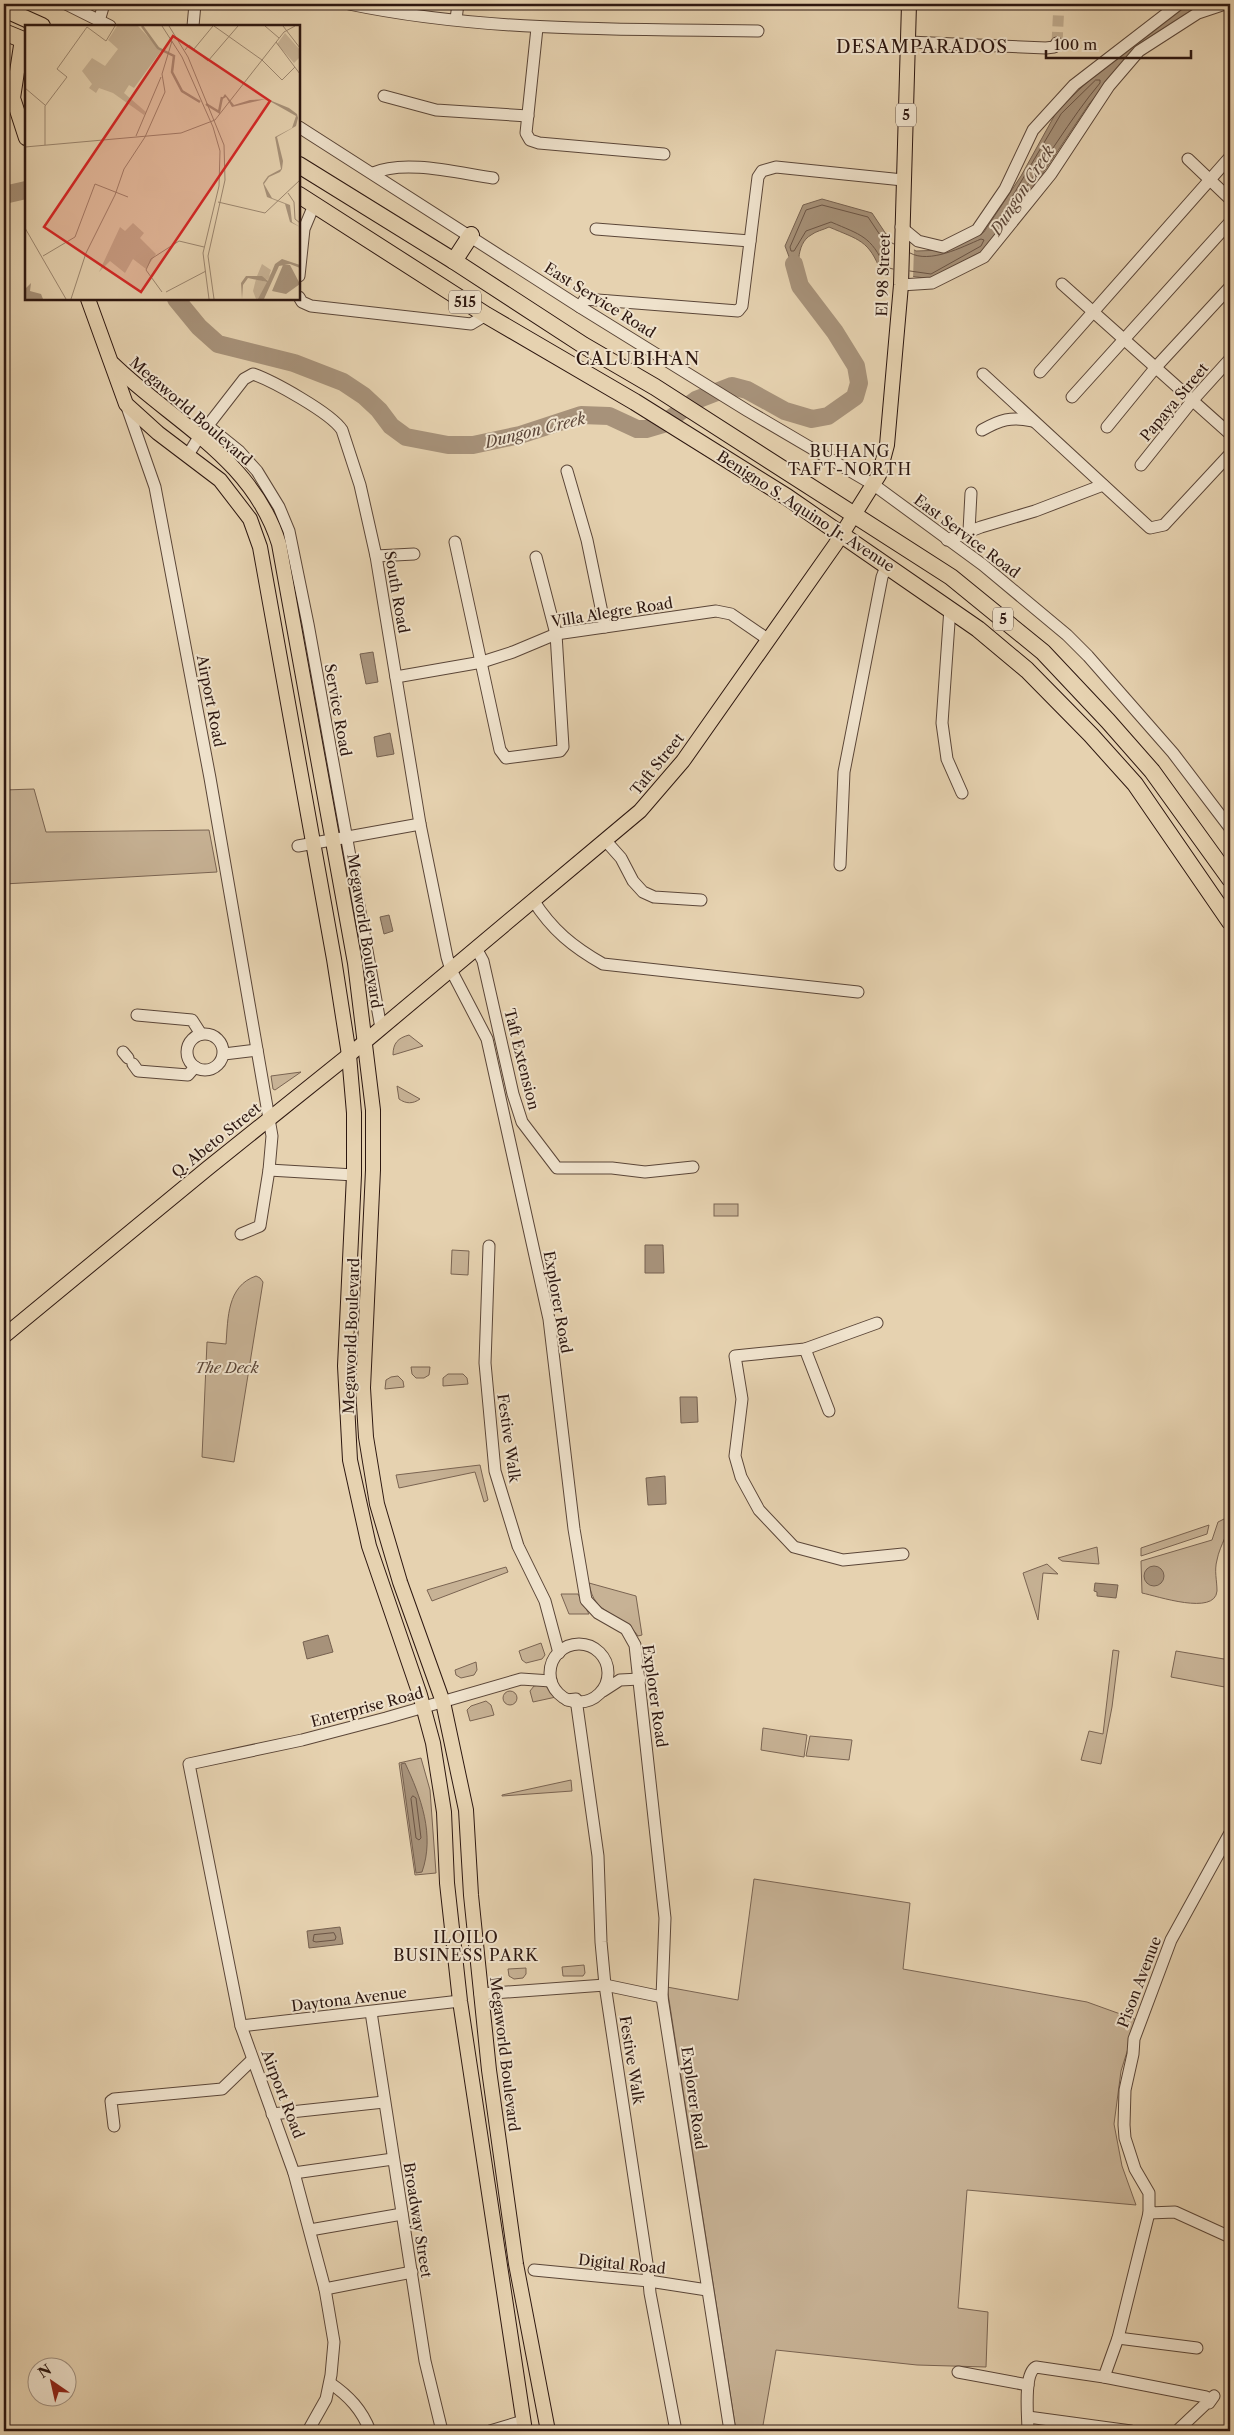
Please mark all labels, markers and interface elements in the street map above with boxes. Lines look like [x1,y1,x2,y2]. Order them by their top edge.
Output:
inset map [25,25,300,300]
scale bar [1046,28,1192,60]
text: 100 m [1054,35,1097,54]
district label: DESAMPARADOS [836,36,1008,58]
road number: 5 [896,104,916,126]
water label: Dungon Creek [984,141,1059,240]
street label: El 98 Street [872,233,894,317]
street label: East Service Road [541,258,659,342]
road number: 515 [449,290,481,314]
district label: CALUBIHAN [576,348,700,370]
street label: Megaworld Boulevard [126,353,256,469]
street label: Papaya Street [1136,358,1213,445]
water label: Dungon Creek [481,408,588,453]
district label: BUHANG TAFT-NORTH [788,441,912,479]
street label: Benigno S. Aquino Jr. Avenue [714,446,898,576]
street label: East Service Road [910,490,1024,582]
street label: South Road [380,549,414,635]
street label: Villa Alegre Road [549,593,674,631]
road number: 5 [993,608,1013,630]
street label: Airport Road [193,652,229,749]
street label: Service Road [321,662,355,758]
street label: Taft Street [626,728,688,799]
street label: Megaworld Boulevard [343,852,387,1010]
street label: Taft Extension [500,1006,544,1112]
street label: Q. Abeto Street [168,1098,265,1182]
street label: Explorer Road [540,1249,576,1355]
street label: Megaworld Boulevard [339,1258,363,1414]
park label: The Deck [195,1358,259,1377]
street label: Festive Walk [493,1392,525,1485]
street label: Explorer Road [638,1643,672,1749]
street label: Enterprise Road [309,1683,425,1731]
district label: ILOILO BUSINESS PARK [393,1927,539,1965]
street label: Pison Avenue [1113,1934,1165,2030]
street label: Megaworld Boulevard [486,1975,524,2133]
street label: Daytona Avenue [290,1982,408,2016]
street label: Festive Walk [616,2014,649,2107]
street label: Explorer Road [677,2045,711,2151]
street label: Airport Road [257,2046,309,2141]
street label: Broadway Street [399,2161,437,2280]
street label: Digital Road [577,2250,667,2278]
north arrow [28,2358,78,2408]
text: N [35,2360,55,2382]

